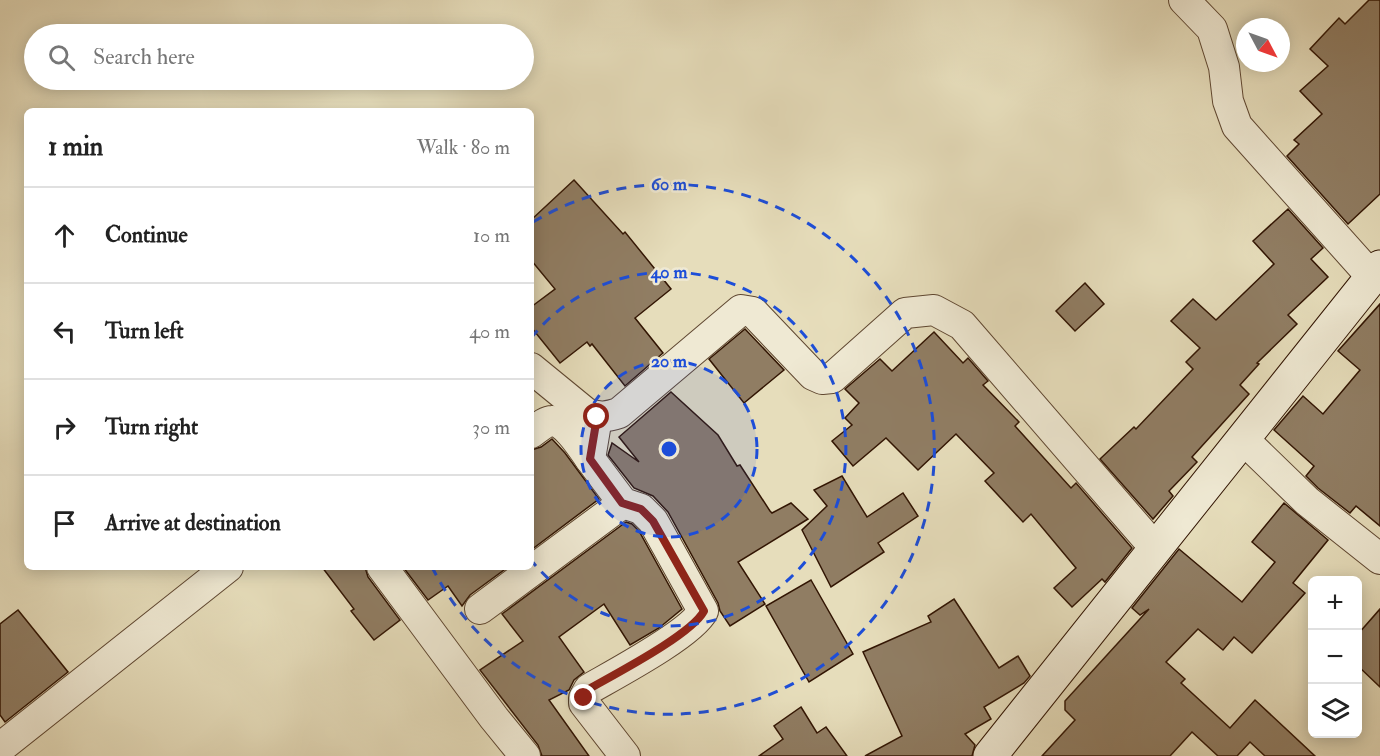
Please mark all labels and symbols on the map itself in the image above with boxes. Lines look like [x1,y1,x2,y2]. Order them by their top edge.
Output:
north arrow [1236,18,1290,72]
text: 60 m [651,173,688,196]
text: 40 m [650,261,688,284]
text: 20 m [651,350,688,373]
route start [583,403,609,429]
centre of rings [659,439,679,459]
route end [570,684,596,710]

